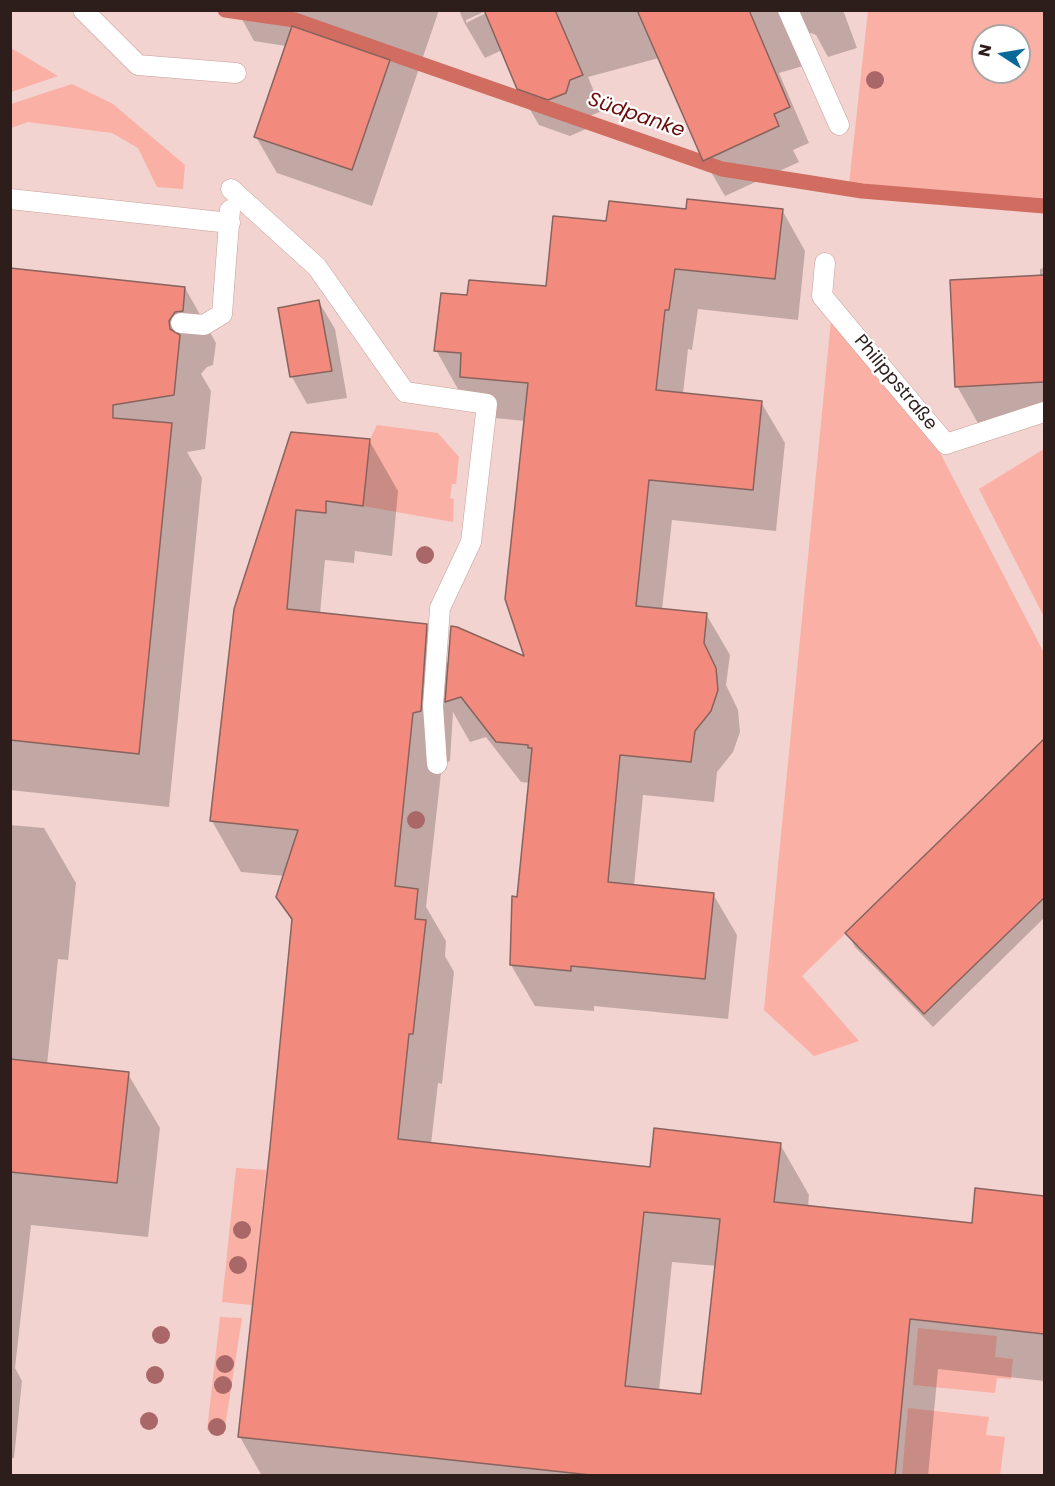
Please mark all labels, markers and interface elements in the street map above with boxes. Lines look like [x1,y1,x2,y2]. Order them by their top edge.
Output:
north arrow [971,24,1031,84]
text: N [972,42,997,59]
water label: Südpanke [585,88,687,144]
street label: Philippstraße [849,331,941,435]

